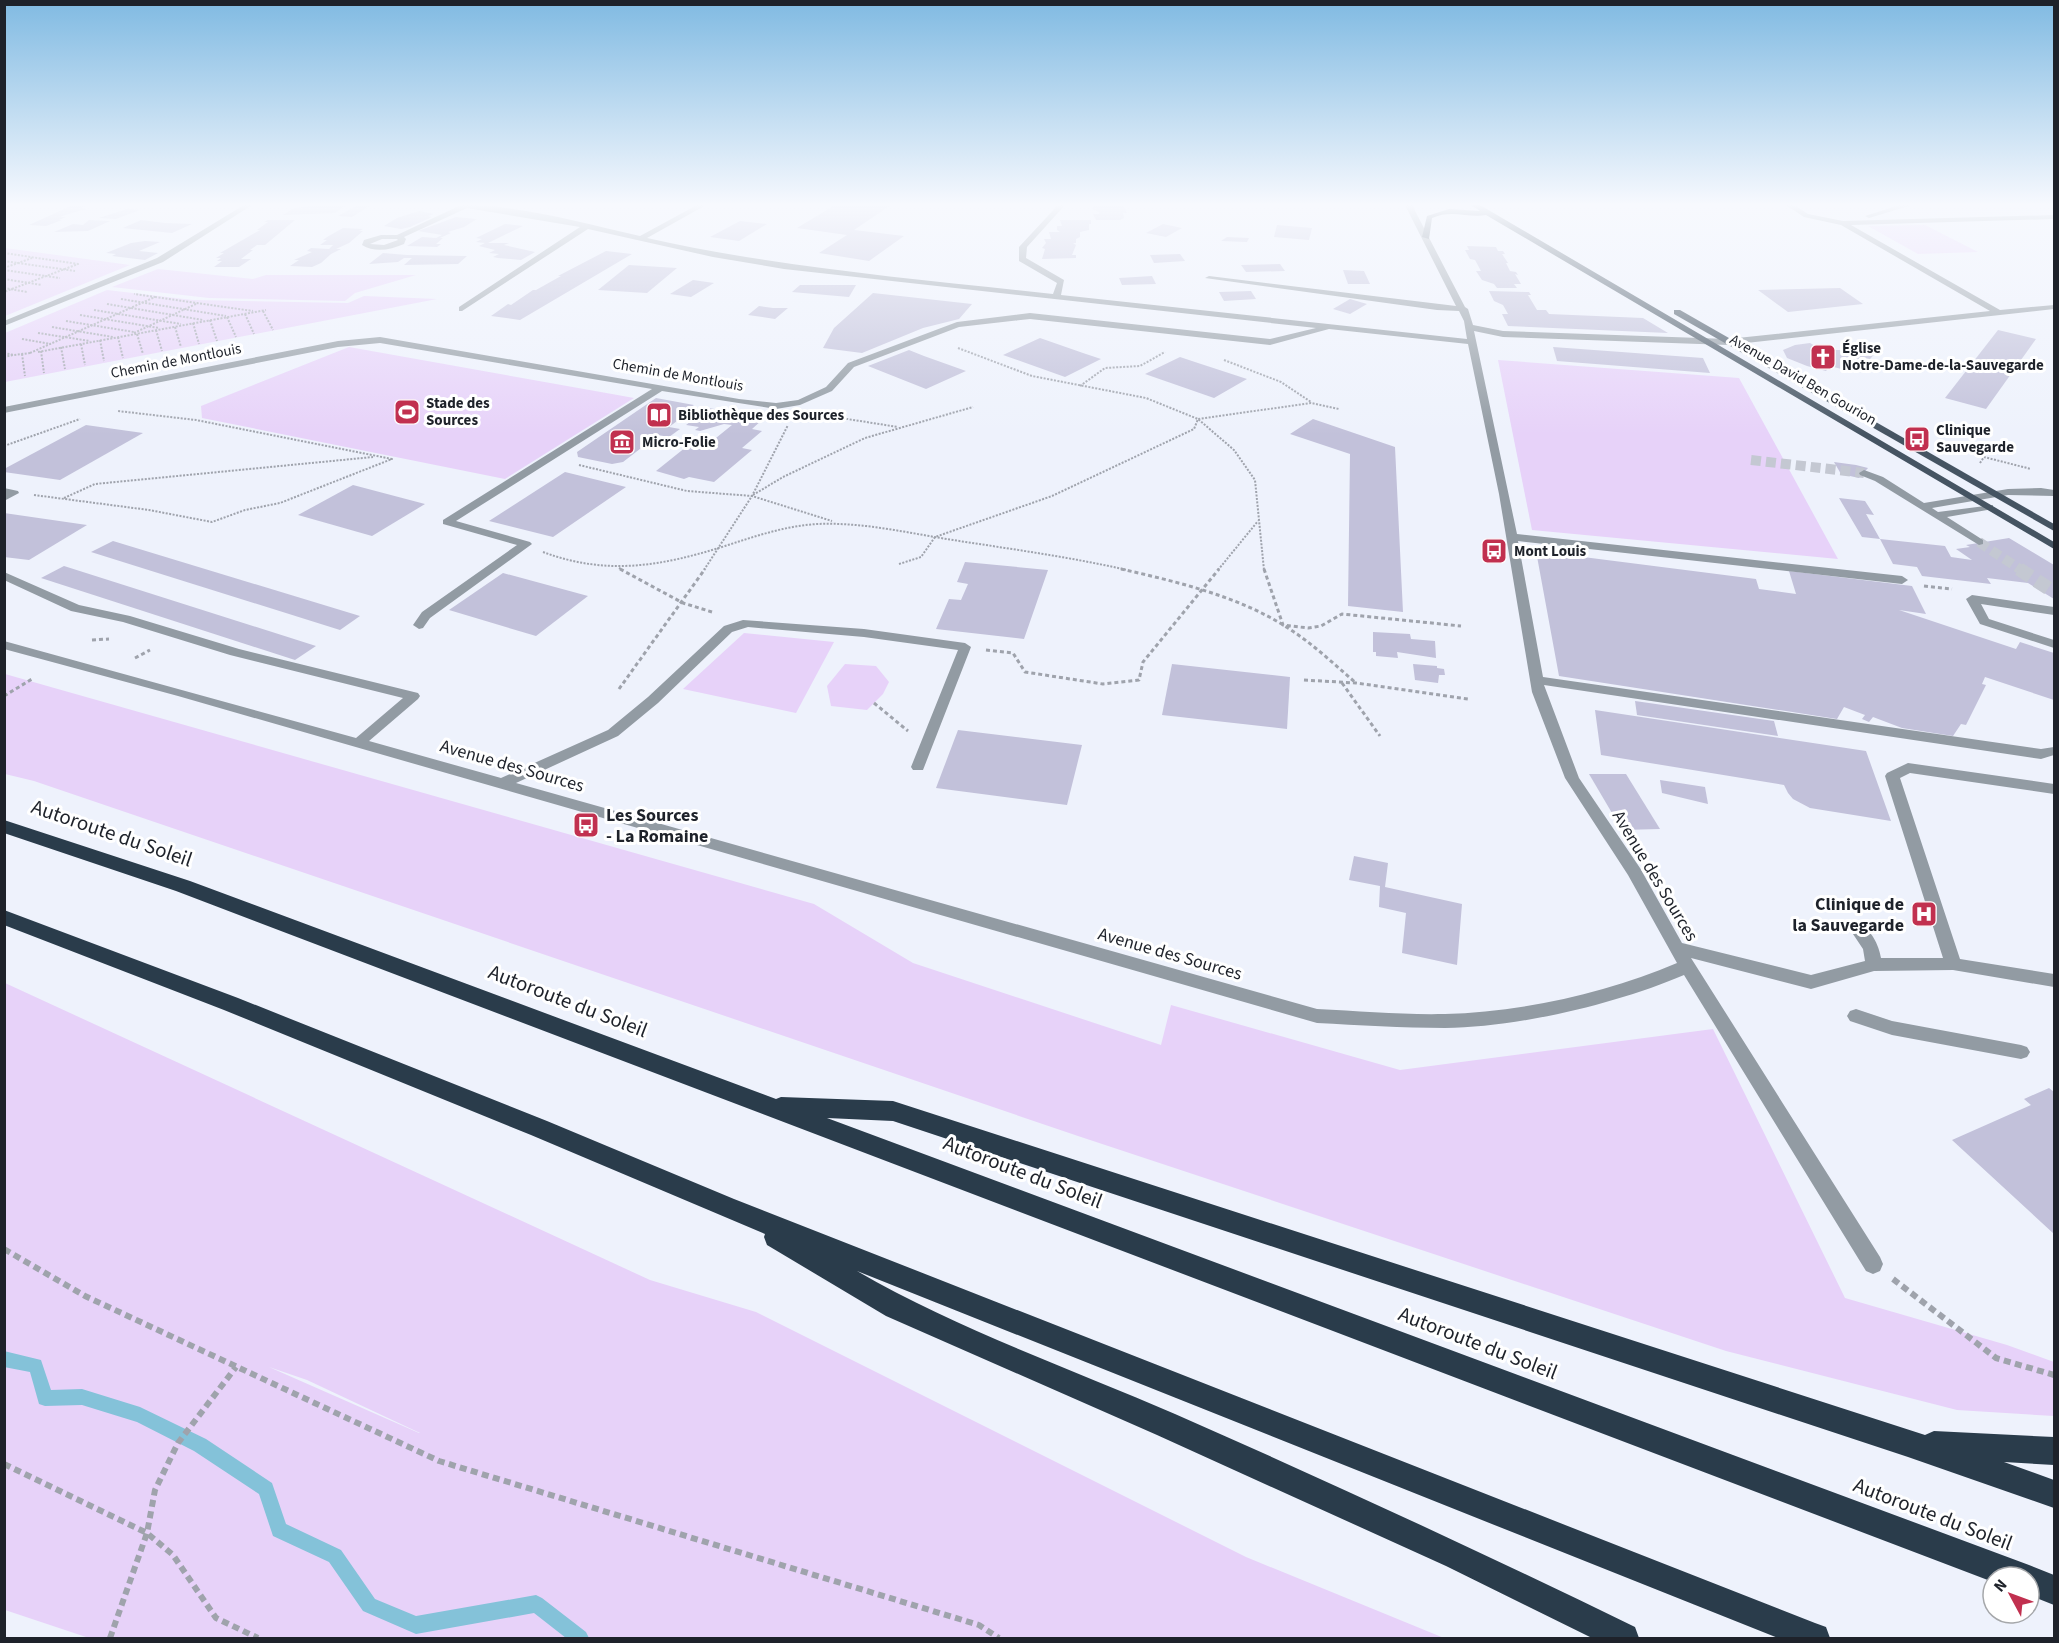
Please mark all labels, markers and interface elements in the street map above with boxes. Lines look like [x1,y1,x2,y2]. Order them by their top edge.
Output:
street label: Avenue David Ben Gourion [1726,329,1880,431]
street label: Chemin de Montlouis [109,338,243,384]
place label: Église Notre-Dame-de-la-Sauvegarde [1842,338,2044,376]
church icon: Église Notre-Dame-de-la-Sauvegarde [1808,342,1838,372]
street label: Chemin de Montlouis [611,353,745,397]
place label: Stade des Sources [426,393,490,431]
sports icon: Stade des Sources [392,397,422,427]
library icon: Bibliothèque des Sources [644,400,674,430]
place label: Bibliothèque des Sources [678,405,845,426]
place label: Clinique Sauvegarde [1936,420,2014,458]
bus stop icon: Clinique Sauvegarde [1902,424,1932,454]
museum icon: Micro-Folie [607,427,637,457]
place label: Micro-Folie [642,432,716,453]
bus stop icon: Mont Louis [1479,536,1509,566]
place label: Mont Louis [1514,541,1587,562]
street label: Avenue des Sources [437,733,587,799]
street label: Autoroute du Soleil [28,791,196,875]
place label: Les Sources - La Romaine [606,803,708,849]
street label: Avenue des Sources [1606,806,1704,946]
bus stop icon: Les Sources - La Romaine [571,810,601,840]
place label: Clinique de la Sauvegarde [1792,892,1904,938]
hospital icon: Clinique de la Sauvegarde [1909,899,1939,929]
street label: Avenue des Sources [1095,921,1245,987]
street label: Autoroute du Soleil [484,957,652,1045]
street label: Autoroute du Soleil [939,1128,1107,1216]
street label: Autoroute du Soleil [1394,1299,1562,1387]
street label: Autoroute du Soleil [1849,1470,2017,1558]
north arrow [1981,1565,2041,1625]
text: N [1989,1575,2012,1597]

